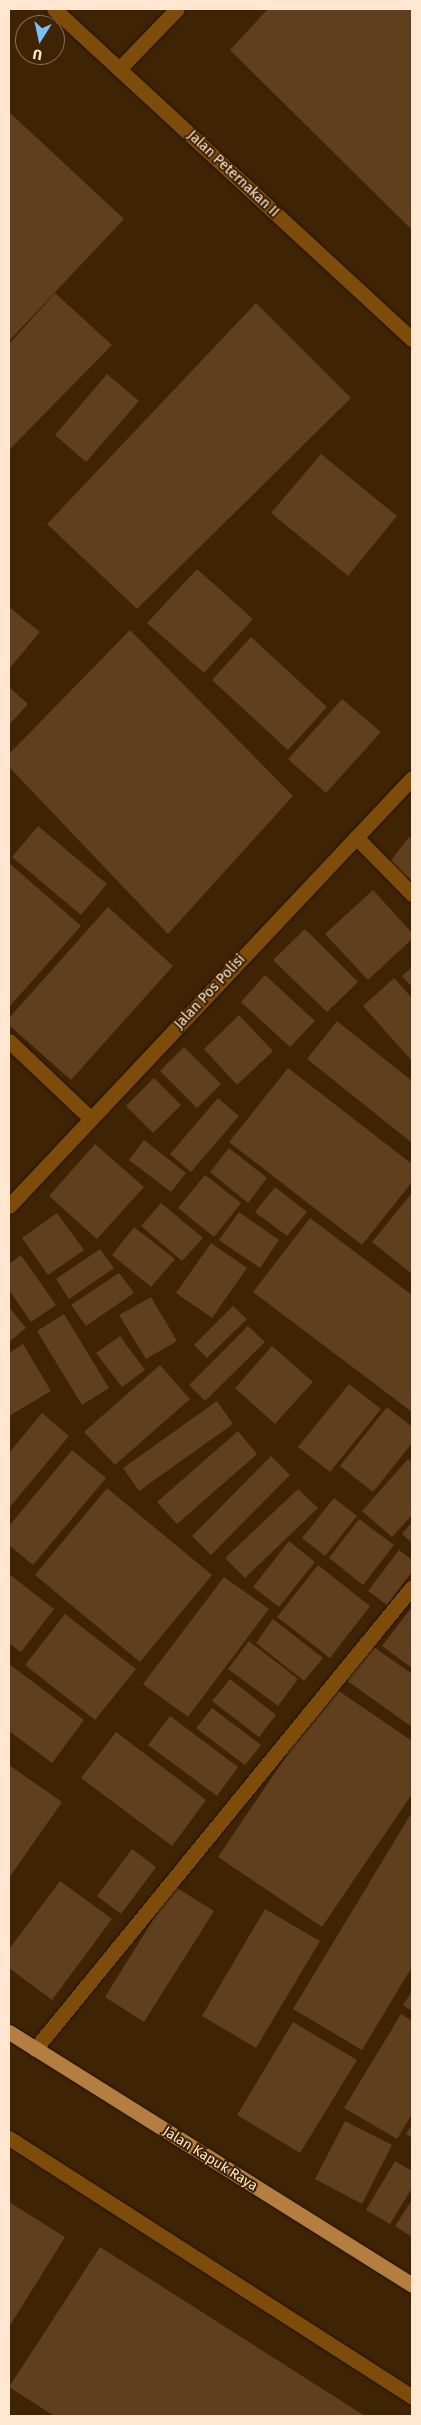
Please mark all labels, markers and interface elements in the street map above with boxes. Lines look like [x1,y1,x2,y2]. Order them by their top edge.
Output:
north arrow [15,15,65,65]
text: U [32,45,43,63]
street label: Jalan Peternakan II [184,127,282,221]
street label: Jalan Pos Polisi [171,951,249,1033]
street label: Jalan Kapuk Raya [160,2123,260,2195]

